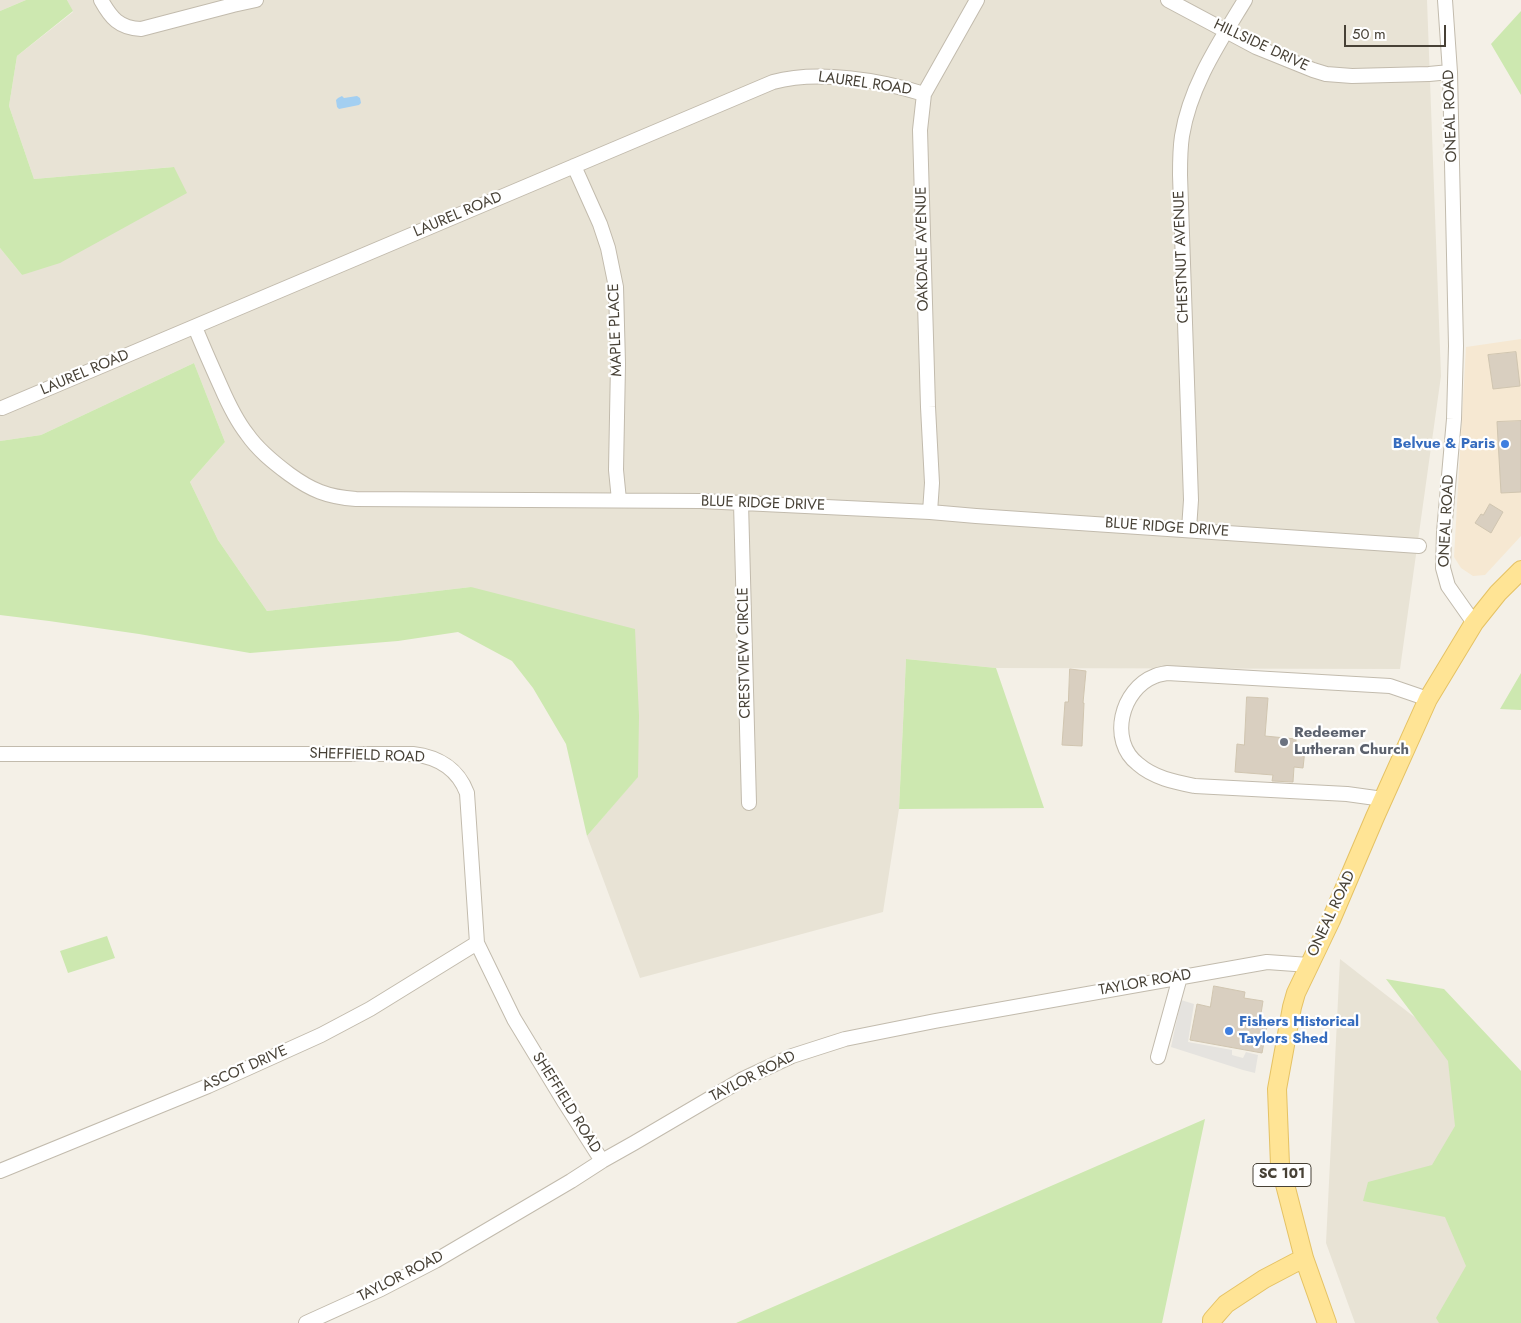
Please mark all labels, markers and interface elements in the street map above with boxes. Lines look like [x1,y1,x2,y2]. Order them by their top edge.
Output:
scale bar [1346,15,1448,47]
street label: HILLSIDE DRIVE [1210,16,1312,76]
text: 50 m [1352,23,1386,45]
street label: LAUREL ROAD [817,69,913,99]
street label: ONEAL ROAD [1440,69,1462,163]
street label: OAKDALE AVENUE [913,186,933,312]
street label: LAUREL ROAD [411,188,505,242]
street label: CHESTNUT AVENUE [1171,190,1193,324]
street label: MAPLE PLACE [605,283,627,377]
street label: LAUREL ROAD [38,346,132,400]
place label: Belvue & Paris [1393,435,1495,453]
marker: Belvue & Paris [1499,438,1511,450]
street label: ONEAL ROAD [1436,474,1458,568]
street label: BLUE RIDGE DRIVE [701,493,825,515]
street label: BLUE RIDGE DRIVE [1104,515,1230,541]
street label: CRESTVIEW CIRCLE [735,587,755,719]
place label: Redeemer Lutheran Church [1294,724,1409,759]
marker: Redeemer Lutheran Church [1278,736,1290,748]
street label: SHEFFIELD ROAD [309,745,425,767]
street label: ONEAL ROAD [1304,868,1360,960]
street label: TAYLOR ROAD [1097,966,1193,1000]
place label: Fishers Historical Taylors Shed [1239,1013,1359,1048]
marker: Fishers Historical Taylors Shed [1223,1025,1235,1037]
street label: ASCOT DRIVE [199,1042,291,1096]
street label: TAYLOR ROAD [707,1048,799,1106]
street label: SHEFFIELD ROAD [528,1049,604,1157]
road number: SC 101 [1253,1164,1311,1186]
street label: TAYLOR ROAD [355,1248,447,1306]

